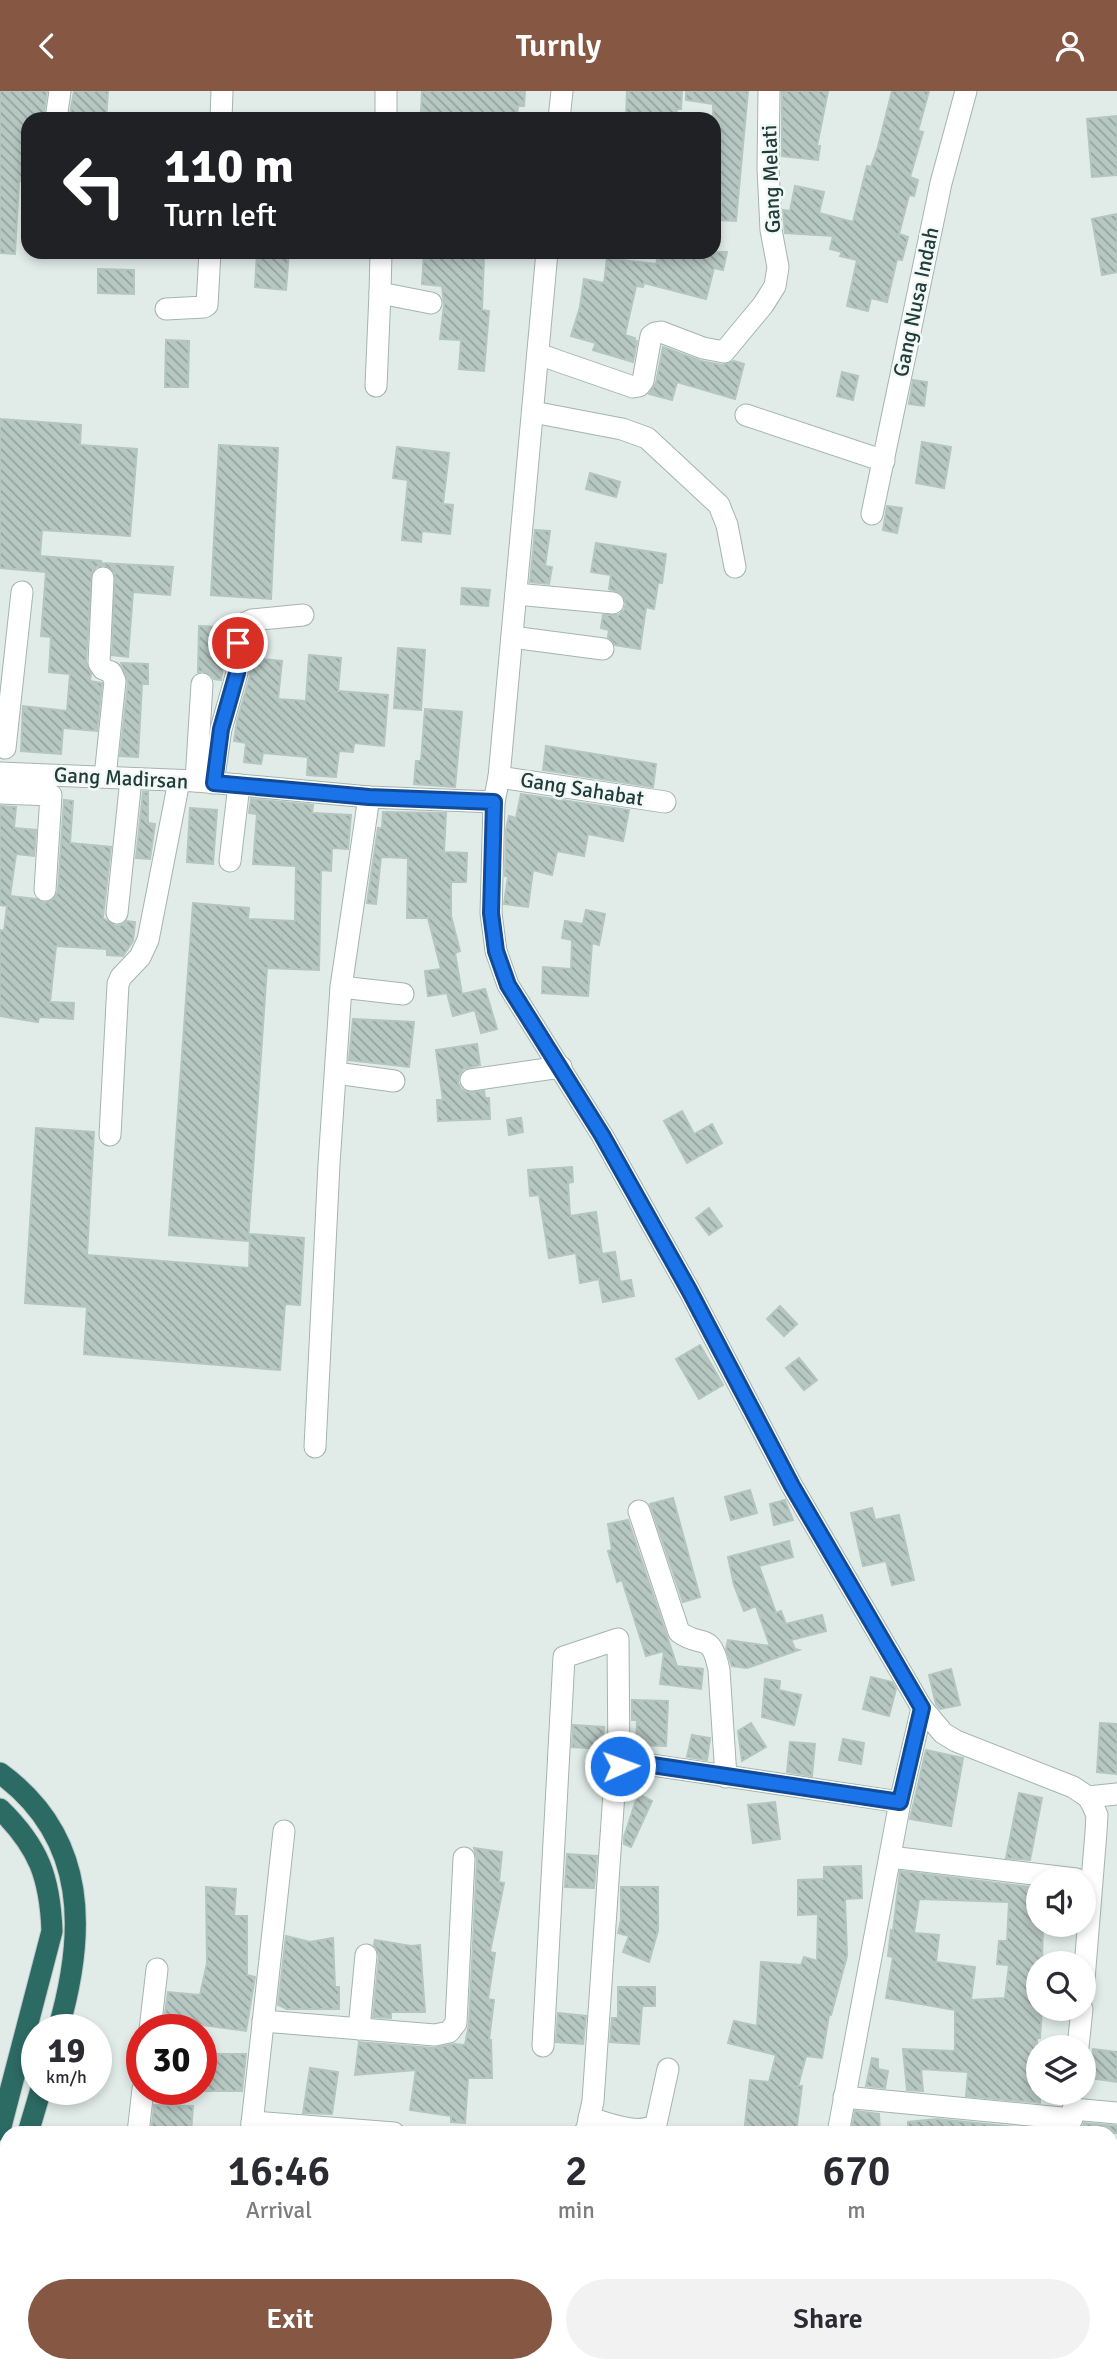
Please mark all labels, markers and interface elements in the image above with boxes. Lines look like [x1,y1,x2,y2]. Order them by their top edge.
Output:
text: Turnly [516,26,601,65]
icon: back [28,27,66,65]
icon: person [1051,27,1089,65]
street label: Gang Melati [756,124,786,234]
text: 110 m [164,136,294,196]
icon: left [49,140,140,231]
text: Turn left [164,196,277,235]
street label: Gang Nusa Indah [887,225,945,379]
pin [208,613,268,673]
icon: arrive [219,624,257,662]
street label: Gang Madirsan [53,761,189,795]
street label: Gang Sahabat [518,766,646,812]
position arrow [583,1729,657,1803]
map controls [1026,1867,1096,2105]
button: sound [1026,1867,1096,1937]
button: search [1026,1951,1096,2021]
speed limit sign: 30 [126,2014,217,2105]
text: 19 [48,2029,85,2072]
button: layers [1026,2035,1096,2105]
text: km/h [46,2066,87,2088]
text: 16:46 [228,2146,330,2197]
text: 2 [565,2146,588,2197]
text: 670 [822,2146,890,2197]
text: Arrival [246,2196,312,2225]
text: min [558,2196,595,2225]
text: m [847,2196,866,2225]
button: Exit [28,2279,552,2359]
button: Share [566,2279,1090,2359]

